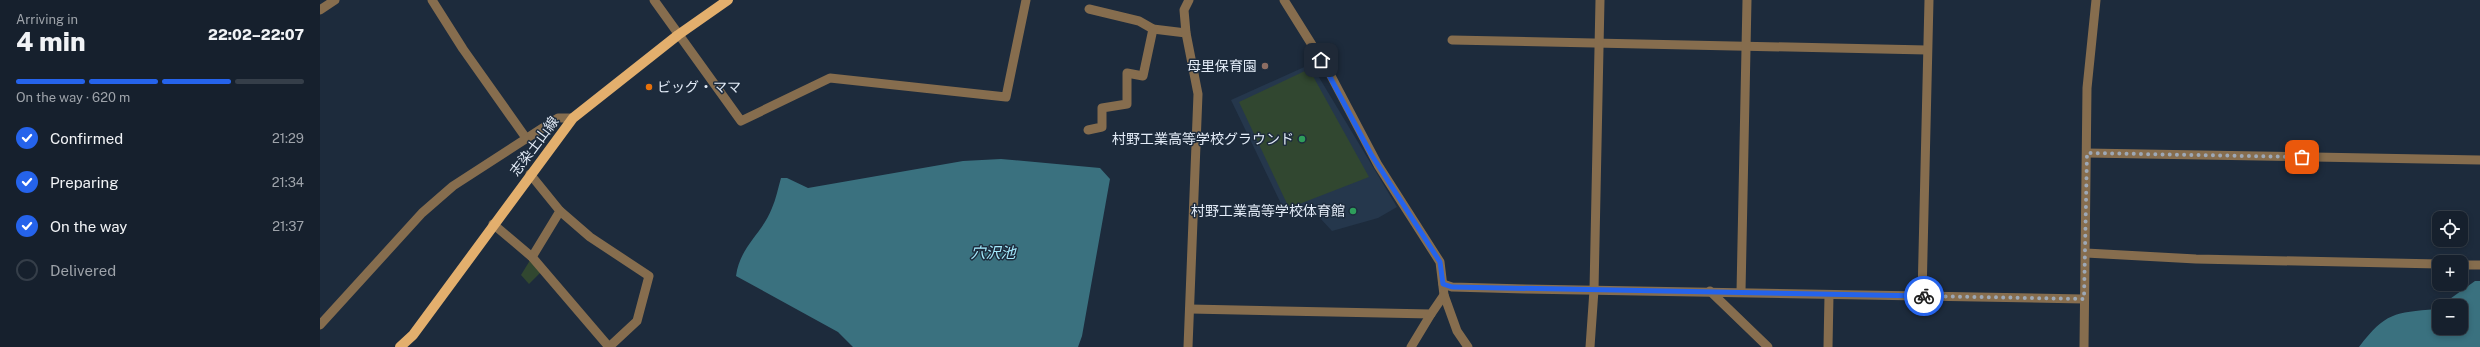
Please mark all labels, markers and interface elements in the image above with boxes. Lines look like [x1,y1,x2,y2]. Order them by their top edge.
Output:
text: Arriving in [16,12,78,27]
text: 4 min [16,26,86,57]
text: 22:02–22:07 [208,26,304,43]
pin [1304,43,1338,77]
icon: home [1310,49,1332,71]
place label: 母里保育園 [1187,58,1257,74]
marker: 母里保育園 [1260,61,1270,71]
place label: ビッグ・ママ [657,79,741,95]
marker: ビッグ・ママ [644,82,654,92]
text: On the way · 620 m [16,90,130,105]
street label: 志染土山線 [507,113,561,179]
icon: check [16,127,38,149]
text: Confirmed [50,130,123,147]
text: 21:29 [272,131,304,146]
place label: 村野工業高等学校グラウンド [1112,131,1294,147]
marker: 村野工業高等学校グラウンド [1297,134,1307,144]
pin [2285,140,2319,174]
icon: bag [2291,146,2313,168]
icon: check [16,171,38,193]
text: Preparing [50,174,119,191]
text: 21:34 [272,175,304,190]
place label: 村野工業高等学校体育館 [1191,203,1345,219]
marker: 村野工業高等学校体育館 [1348,206,1358,216]
map controls [2432,211,2468,335]
button: locate [2432,211,2468,247]
icon: check [16,215,38,237]
text: On the way [50,218,127,235]
text: 21:37 [272,219,304,234]
water label: 穴沢池 [970,244,1017,261]
button: + [2432,255,2468,291]
text: Delivered [50,262,116,279]
courier [1904,276,1944,316]
icon: bike [1913,285,1935,307]
button: − [2432,299,2468,335]

